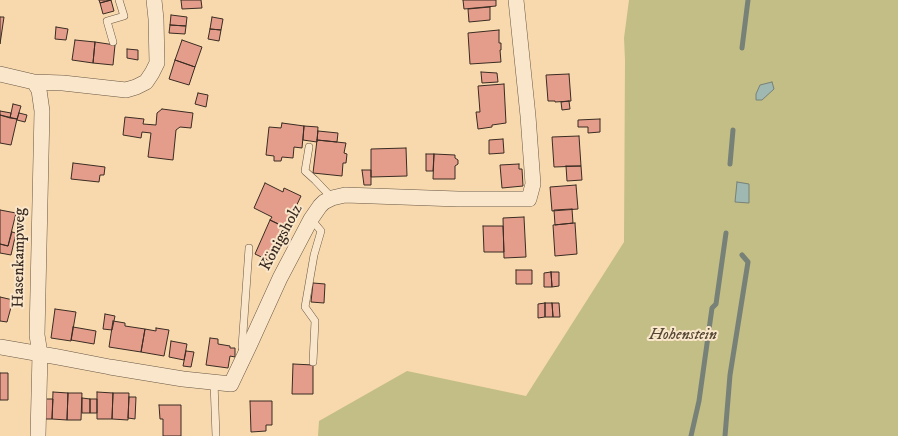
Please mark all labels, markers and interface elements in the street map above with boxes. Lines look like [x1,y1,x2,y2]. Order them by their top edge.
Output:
street label: Königsholz [257,202,307,274]
street label: Hasenkampweg [10,208,30,308]
park label: Hohenstein [649,326,717,346]

